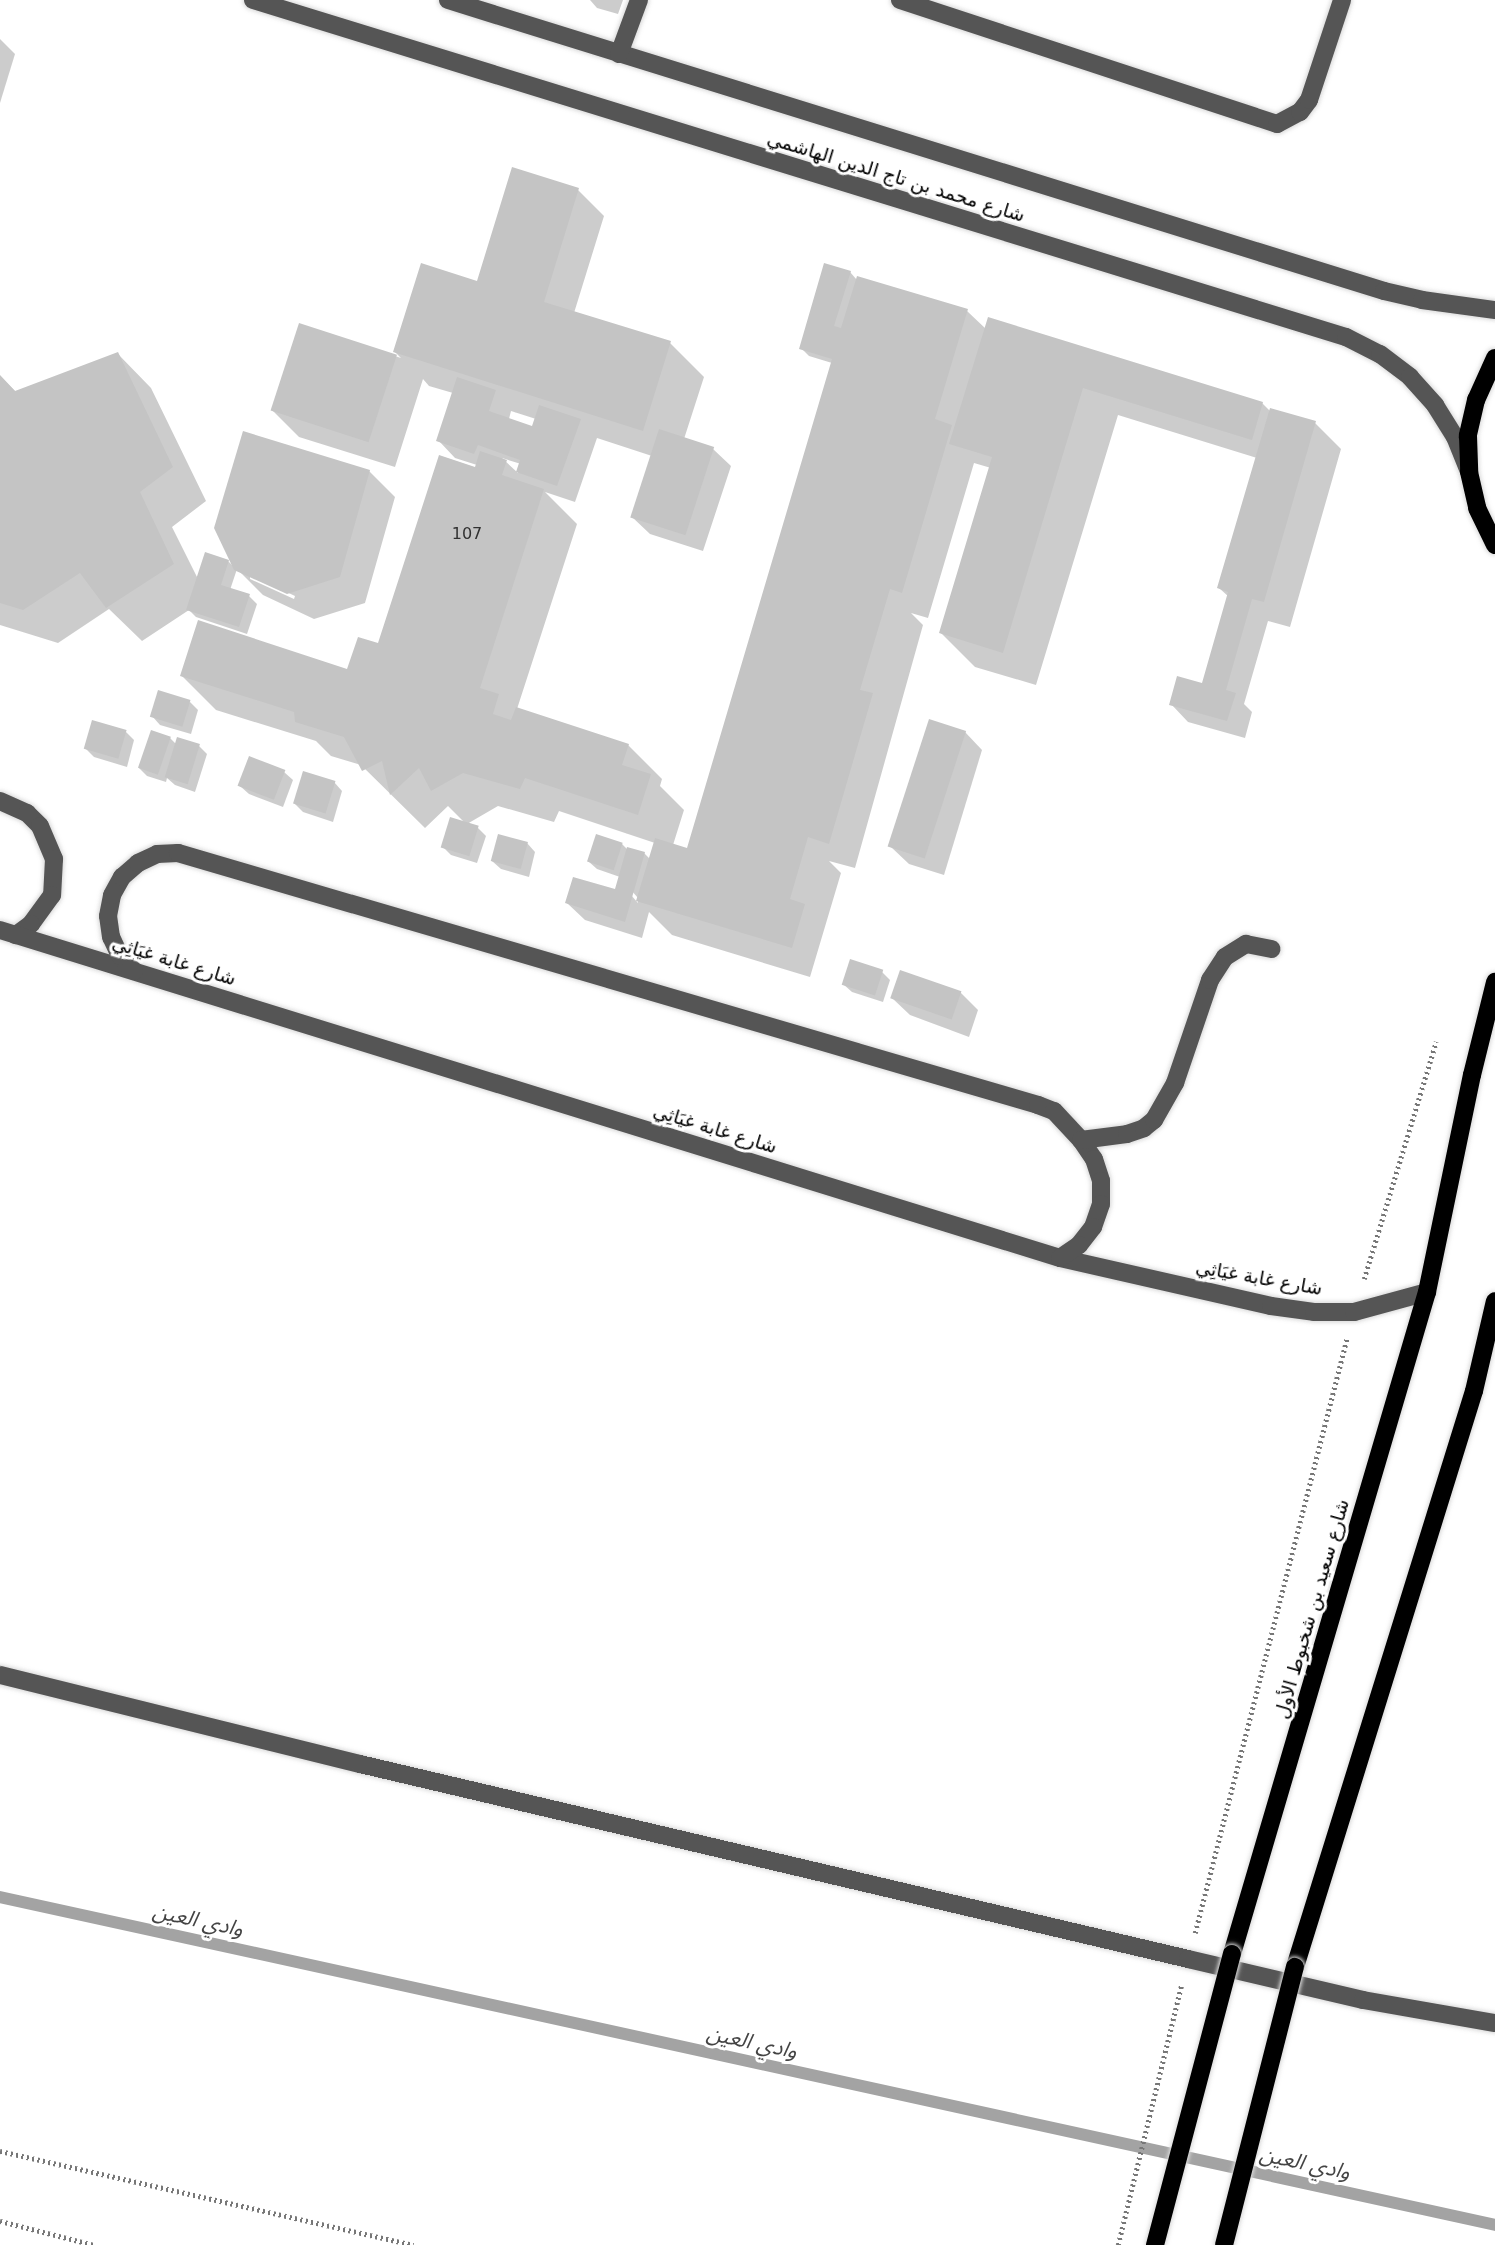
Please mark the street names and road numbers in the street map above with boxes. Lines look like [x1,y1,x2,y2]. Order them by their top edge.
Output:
street label: شارع محمد بن تاج الدين الهاشمي [764,127,1028,227]
street label: شارع غابة غيَاثِي [109,931,239,991]
street label: شارع غابة غيَاثِي [650,1099,780,1159]
street label: شارع غابة غيَاثِي [1194,1256,1324,1300]
street label: شارع سعيد بن شخبوط الأول [1270,1497,1354,1721]

